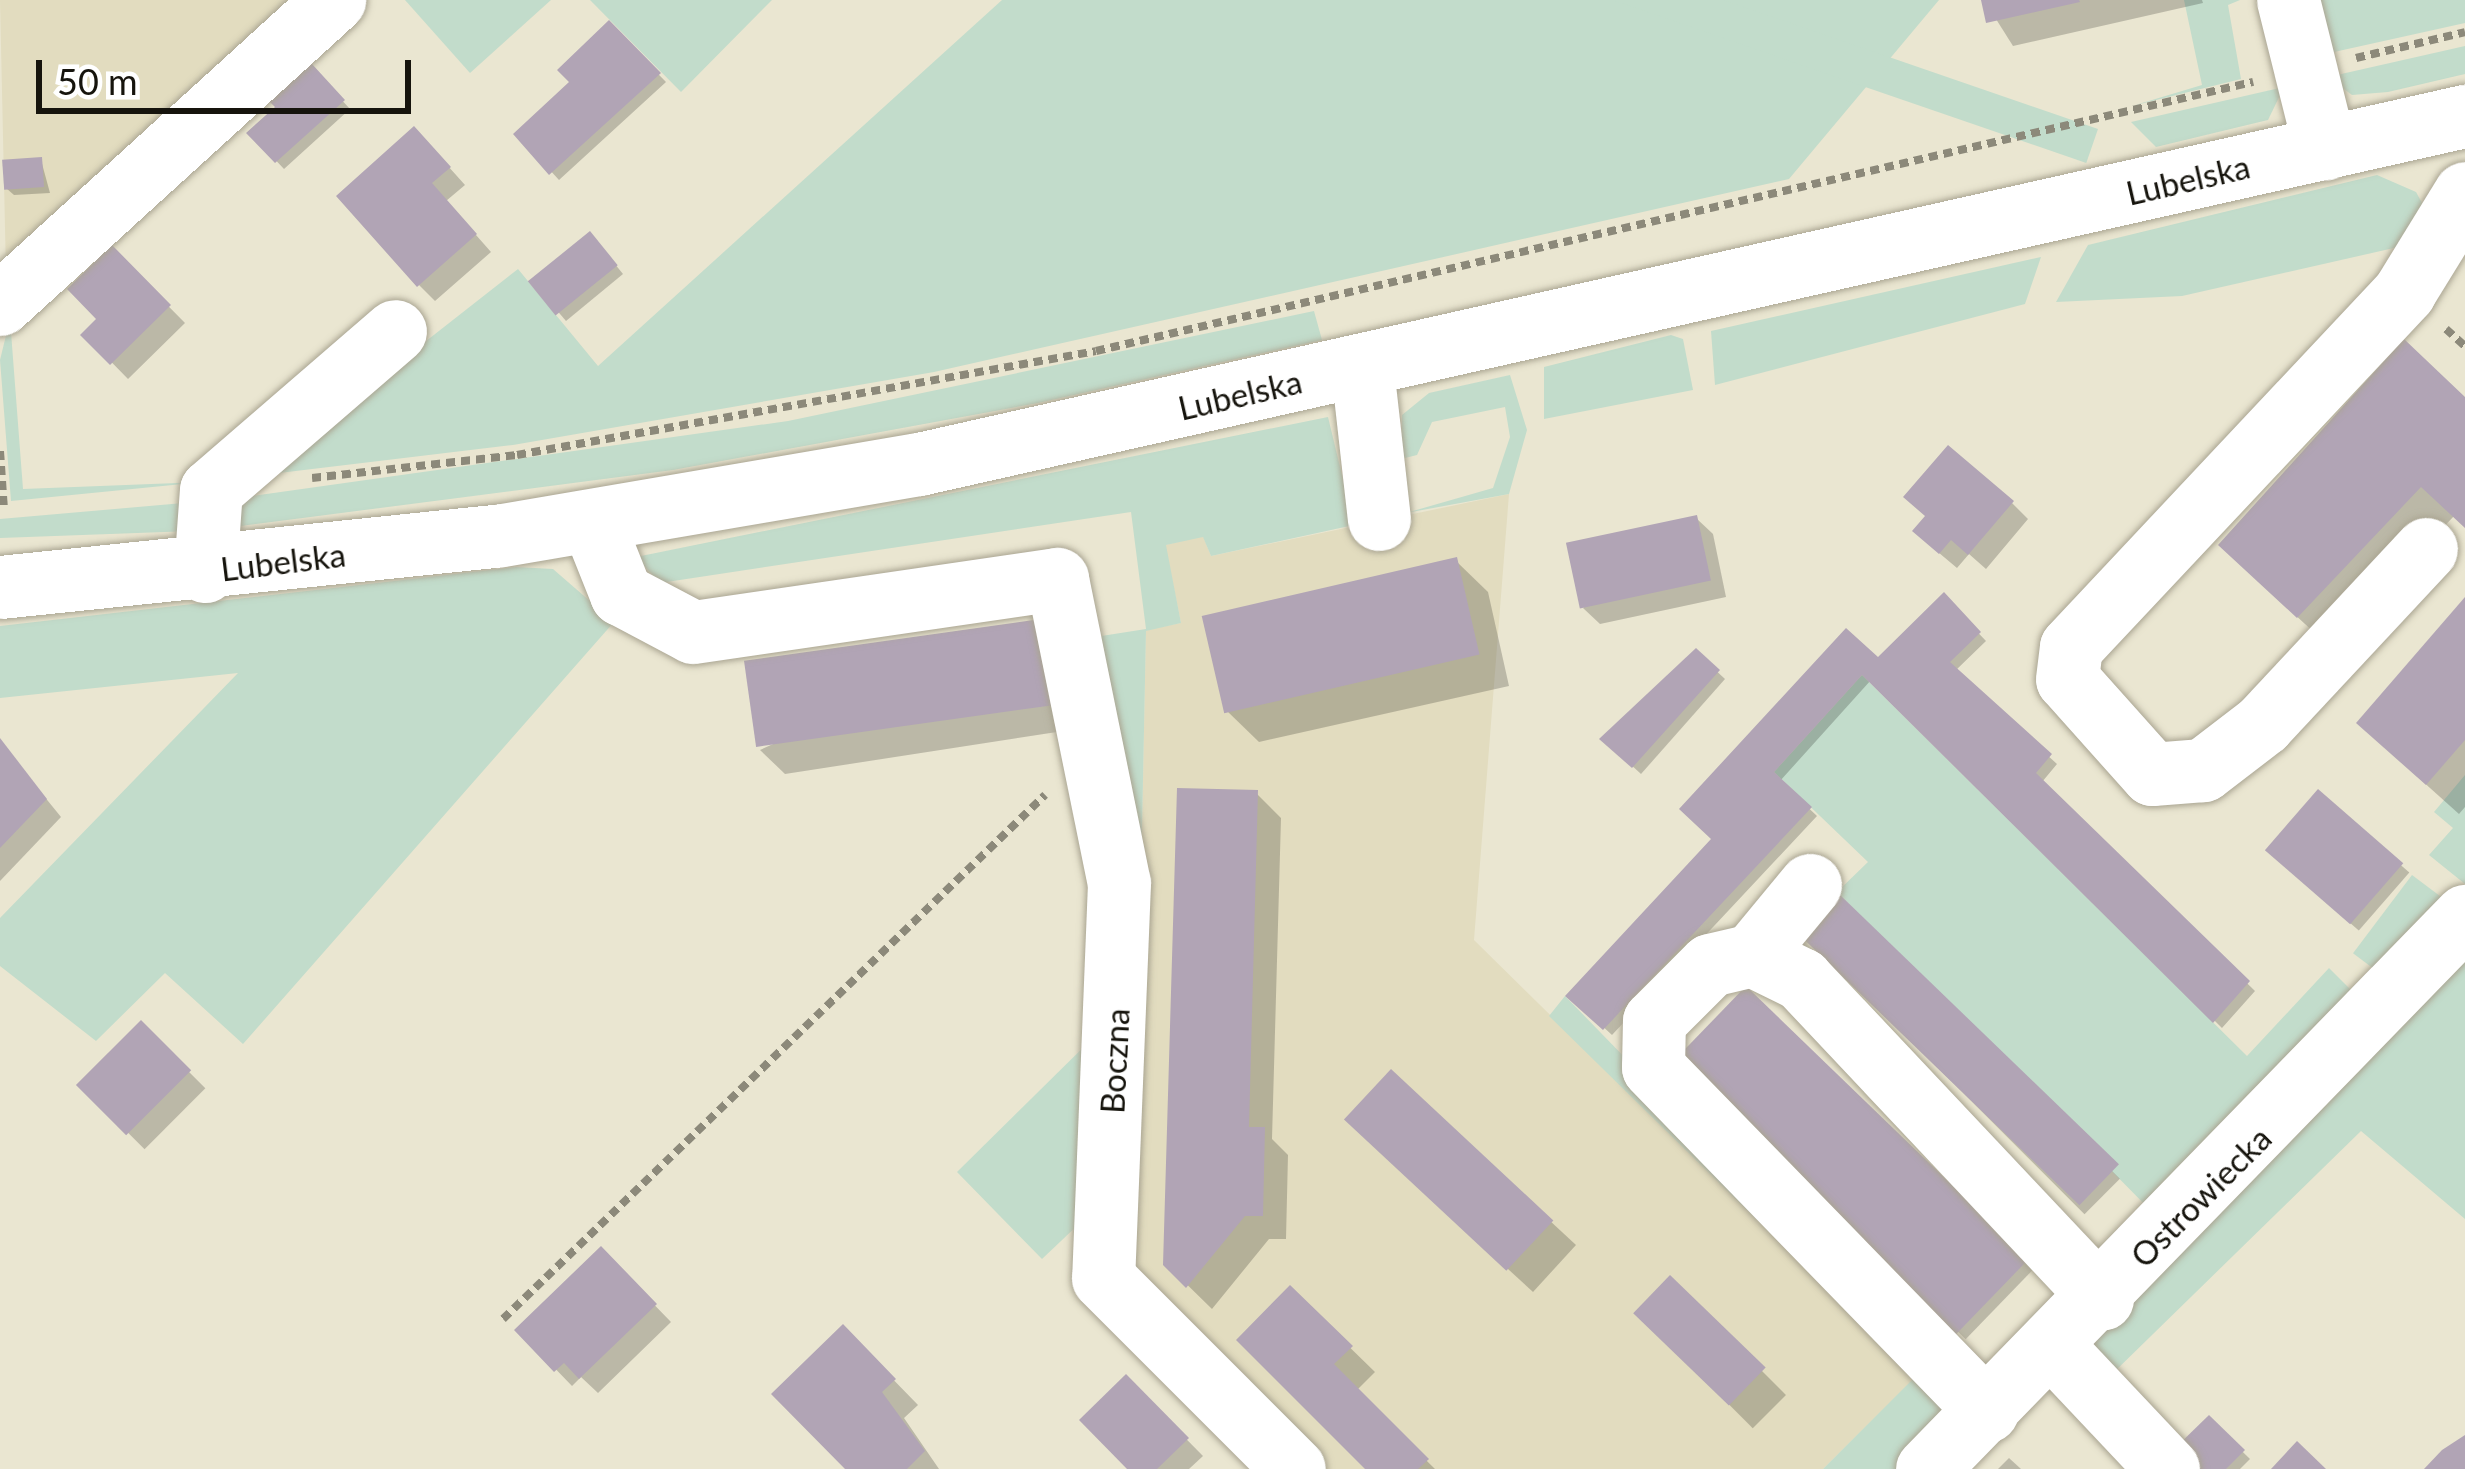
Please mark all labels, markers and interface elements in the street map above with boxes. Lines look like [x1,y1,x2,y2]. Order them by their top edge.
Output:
scale bar [42,36,417,110]
text: 50 m [57,59,138,103]
street label: Lubelska [2122,147,2254,213]
street label: Lubelska [1174,362,1306,428]
street label: Lubelska [218,535,348,589]
street label: Boczna [1092,1007,1138,1115]
street label: Ostrowiecka [2123,1119,2279,1275]

